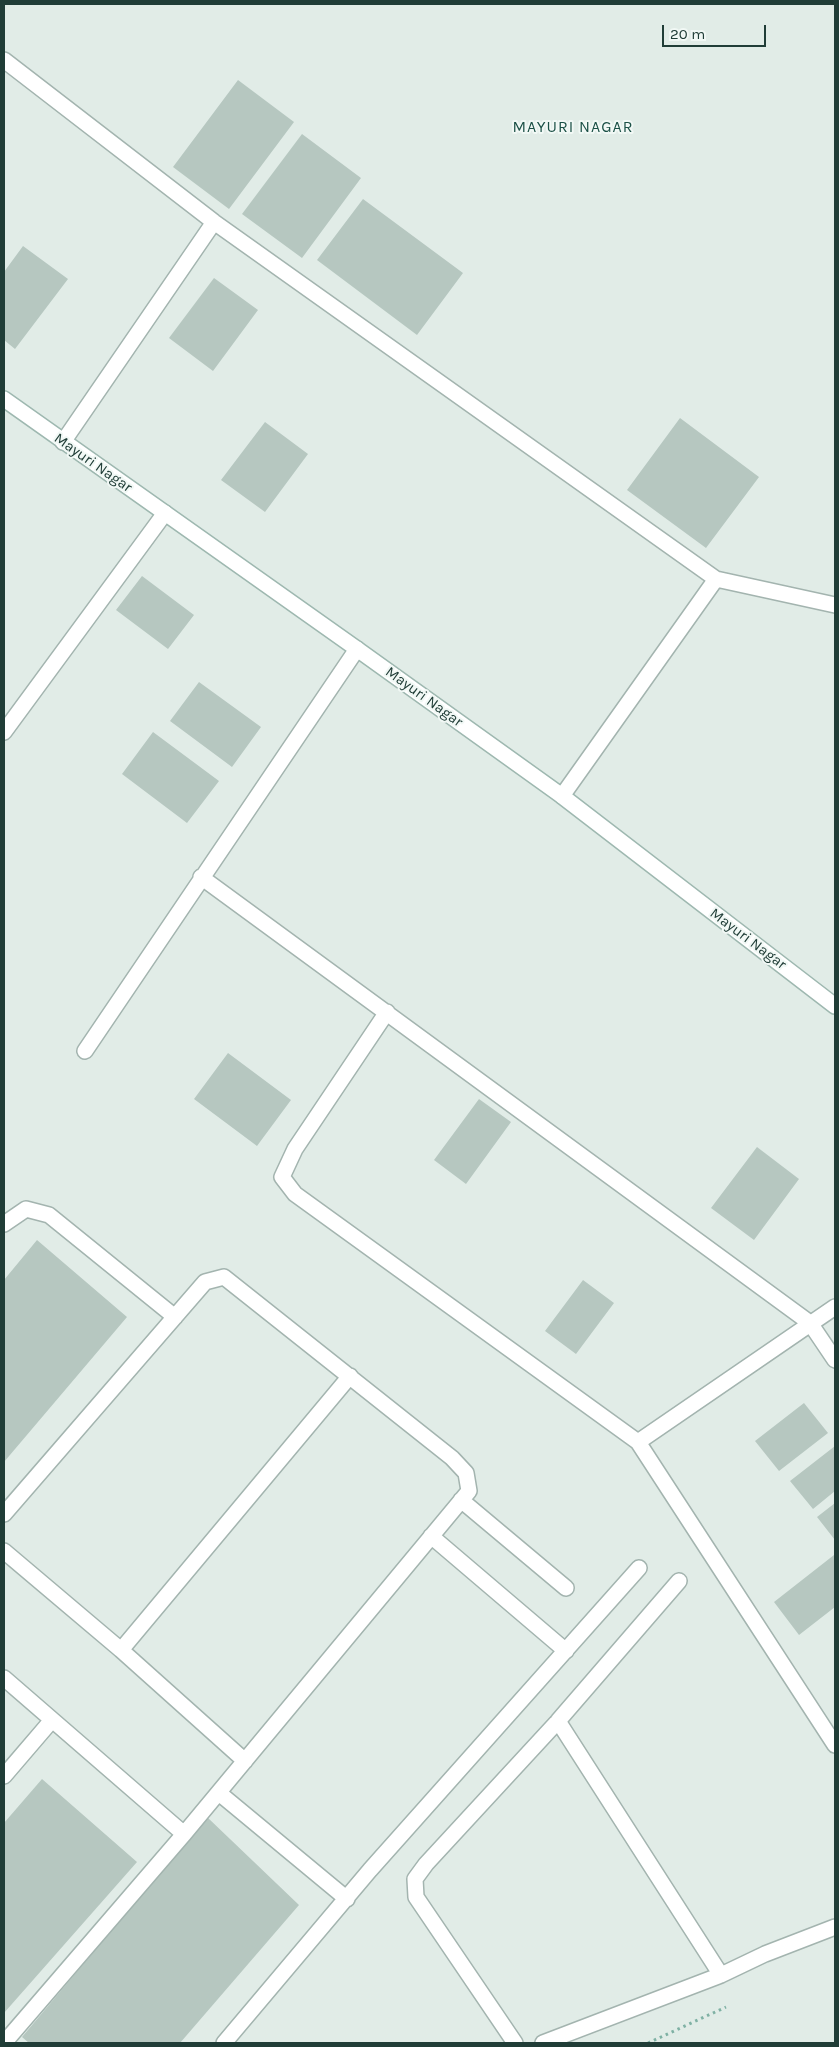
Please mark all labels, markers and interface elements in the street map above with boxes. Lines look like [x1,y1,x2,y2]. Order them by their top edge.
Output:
scale bar [664,15,768,47]
text: 20 m [670,25,705,43]
district label: MAYURI NAGAR [511,117,635,137]
street label: Mayuri Nagar [51,429,135,497]
street label: Mayuri Nagar [382,663,466,731]
street label: Mayuri Nagar [706,904,790,974]

